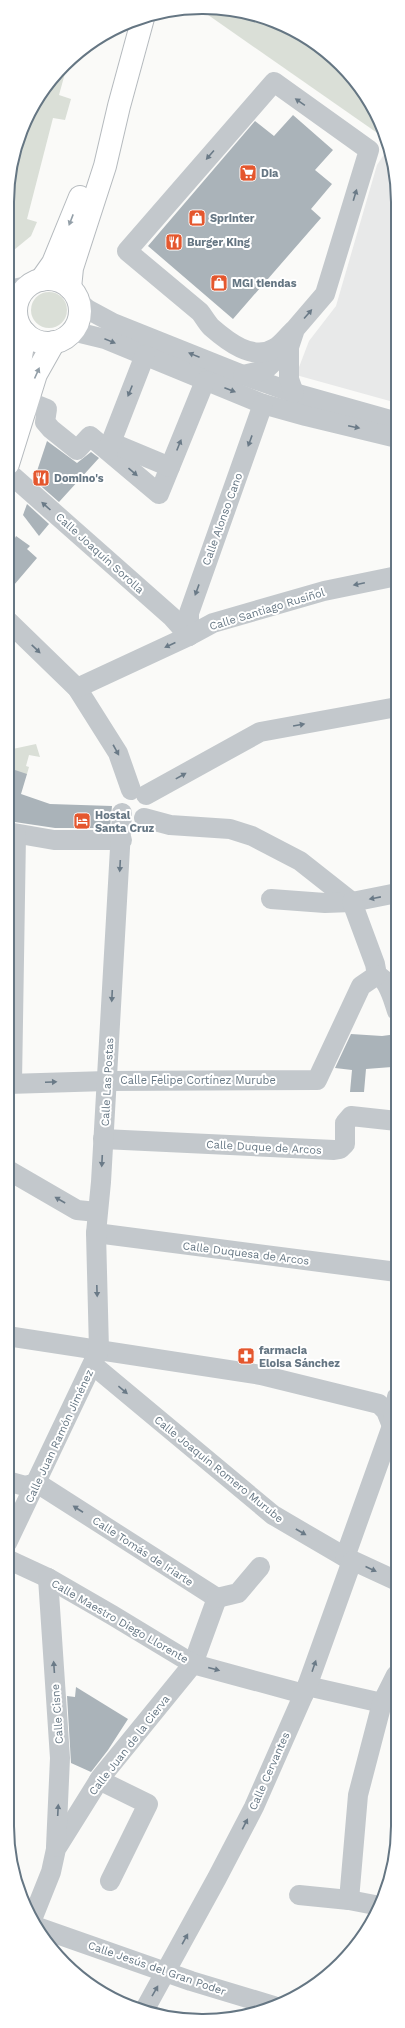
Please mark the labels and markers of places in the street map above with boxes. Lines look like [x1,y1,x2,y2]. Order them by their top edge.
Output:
supermarket icon: Dia [238,163,258,183]
place label: Dia [261,167,279,180]
shop icon: Sprinter [187,208,207,228]
place label: Sprinter [210,212,255,225]
restaurant icon: Burger King [164,232,184,252]
place label: Burger King [187,236,251,249]
shop icon: MGi tiendas [209,273,229,293]
place label: MGi tiendas [232,277,297,290]
restaurant icon: Domino's [31,468,51,488]
place label: Domino's [54,472,104,485]
place label: Hostal Santa Cruz [95,809,155,835]
hotel icon: Hostal Santa Cruz [72,811,92,831]
place label: farmacia Eloisa Sánchez [259,1344,340,1370]
pharmacy icon: farmacia Eloisa Sánchez [236,1346,256,1366]

